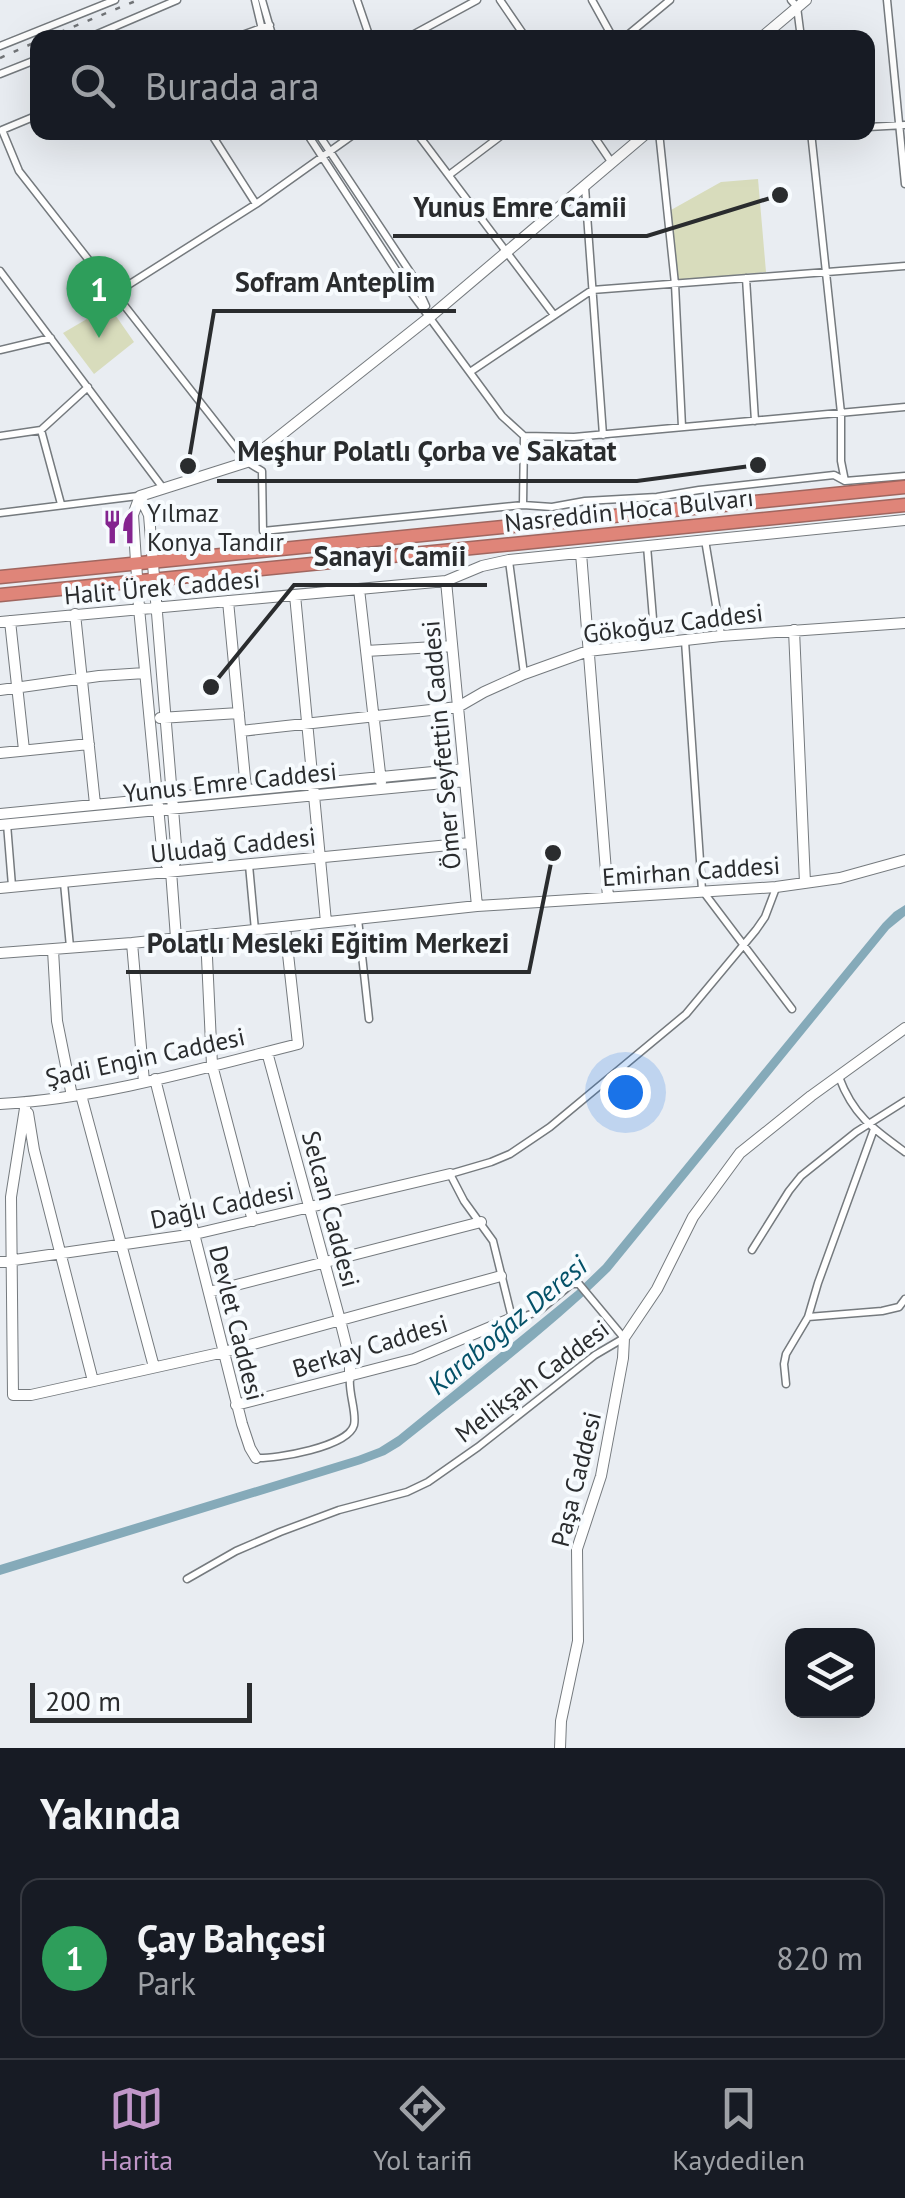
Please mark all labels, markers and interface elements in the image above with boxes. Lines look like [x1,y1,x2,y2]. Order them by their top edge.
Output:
search box [30,30,875,140]
icon: search [65,58,120,113]
text: Burada ara [145,61,320,110]
callout: Yunus Emre Camii [393,178,647,236]
text: Yunus Emre Camii [412,188,627,225]
callout: Sofram Anteplim [214,253,456,311]
pin: 1 [66,255,132,338]
text: Sofram Anteplim [235,263,435,300]
callout: Meşhur Polatlı Çorba ve Sakatat [217,423,637,481]
text: Meşhur Polatlı Çorba ve Sakatat [237,432,617,469]
street label: Nasreddin Hoca Bulvarı [503,481,755,539]
place label: Yılmaz Konya Tandır [147,497,285,558]
restaurant icon: Yılmaz Konya Tandır [100,508,138,546]
callout: Sanayi Camii [294,527,487,585]
text: Sanayi Camii [314,537,466,574]
street label: Halit Ürek Caddesi [63,562,261,612]
street label: Gökoğuz Caddesi [581,596,765,650]
street label: Ömer Seyfettin Caddesi [414,619,468,871]
street label: Yunus Emre Caddesi [122,755,338,809]
street label: Uludağ Caddesi [149,820,317,870]
street label: Emirhan Caddesi [601,849,781,893]
callout: Polatlı Mesleki Eğitim Merkezi [126,914,529,972]
text: Polatlı Mesleki Eğitim Merkezi [147,924,509,961]
street label: Şadi Engin Caddesi [42,1020,248,1094]
your location [600,1067,651,1118]
street label: Selcan Caddesi [295,1127,367,1291]
street label: Dağlı Caddesi [147,1174,297,1236]
street label: Devlet Caddesi [202,1242,272,1404]
water label: Karaboğaz Deresi [419,1246,595,1402]
street label: Berkay Caddesi [288,1307,452,1385]
street label: Melikşah Caddesi [449,1313,615,1449]
street label: Paşa Caddesi [544,1408,608,1550]
map controls [785,1628,875,1718]
button: layers [785,1628,875,1718]
scale bar [30,1678,252,1722]
text: 200 m [45,1682,121,1719]
text: Yakında [40,1786,181,1841]
text: Çay Bahçesi [137,1913,326,1962]
text: 1 [65,1937,84,1979]
text: 820 m [776,1937,863,1979]
text: Park [137,1962,196,2004]
tab: Harita [100,2081,173,2178]
tab: Yol tarifi [373,2081,472,2178]
tab: Kaydedilen [672,2081,805,2178]

